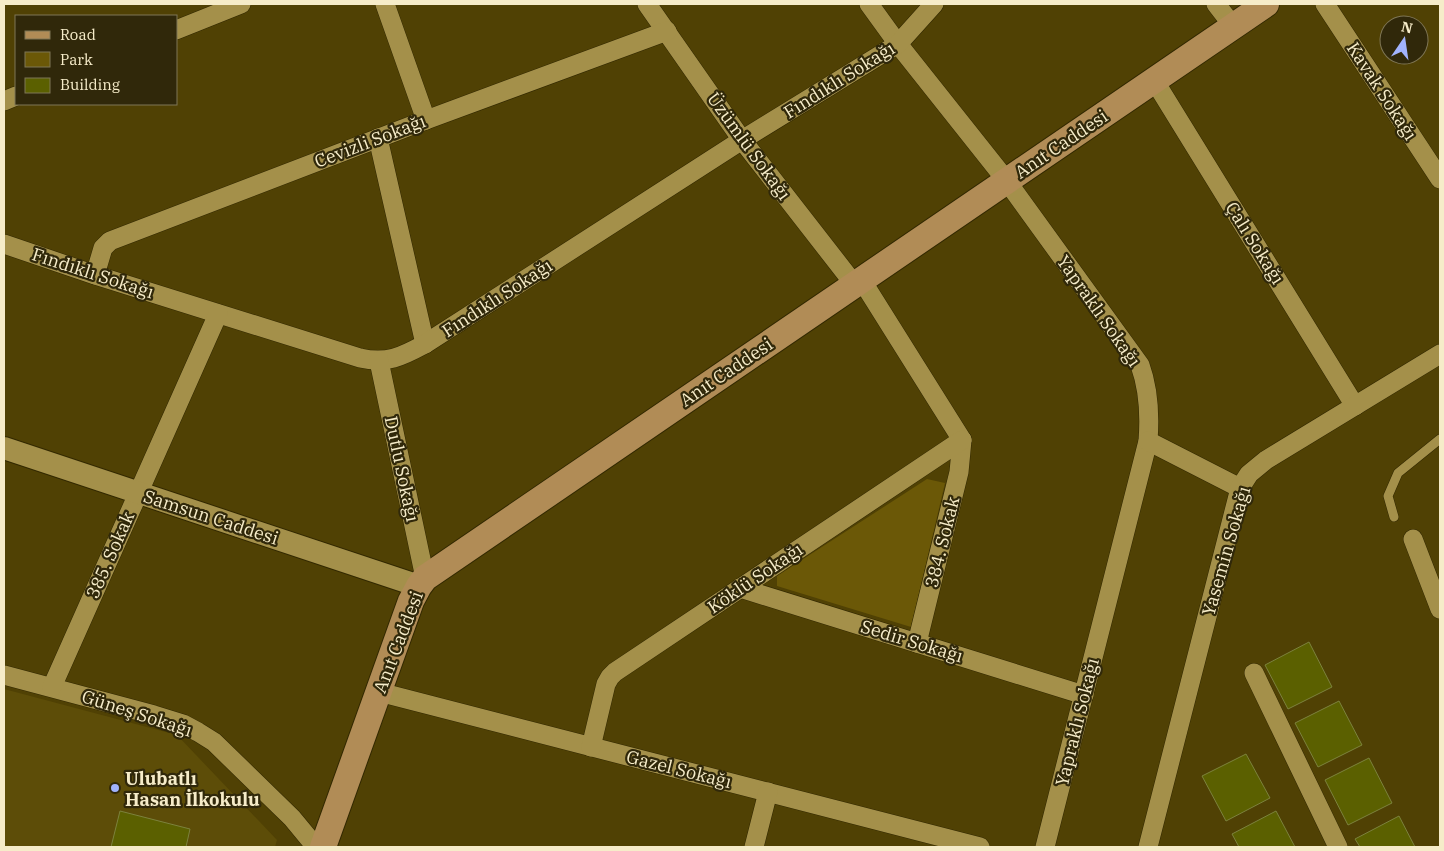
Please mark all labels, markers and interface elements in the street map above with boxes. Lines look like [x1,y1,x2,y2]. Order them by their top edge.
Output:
legend [15,15,178,105]
north arrow [1379,15,1429,65]
text: N [1400,17,1414,37]
text: Road [60,25,96,44]
street label: Fındıklı Sokağı [779,36,899,123]
street label: Kavak Sokağı [1342,38,1422,145]
text: Park [60,50,93,69]
text: Building [60,75,120,94]
street label: Üzümlü Sokağı [702,88,796,205]
street label: Anıt Caddesi [1010,104,1112,184]
street label: Cevizli Sokağı [311,109,429,173]
street label: Çalı Sokağı [1221,197,1290,289]
street label: Fındıklı Sokağı [29,242,157,304]
street label: Yapraklı Sokağı [1052,251,1146,372]
street label: Fındıklı Sokağı [438,254,557,342]
street label: Anıt Caddesi [675,332,777,412]
street label: Dutlu Sokağı [380,414,424,524]
street label: Yasemin Sokağı [1197,483,1256,618]
street label: Samsun Caddesi [141,484,282,550]
street label: 384. Sokak [920,494,965,590]
street label: 385. Sokak [81,507,140,602]
street label: Köklü Sokağı [703,537,807,618]
street label: Anıt Caddesi [368,587,428,696]
street label: Sedir Sokağı [858,615,966,668]
street label: Yapraklı Sokağı [1050,655,1104,788]
street label: Güneş Sokağı [79,684,195,742]
street label: Gazel Sokağı [624,745,734,793]
place label: Ulubatlı Hasan İlkokulu [125,767,260,811]
marker: Ulubatlı Hasan İlkokulu [109,782,121,794]

